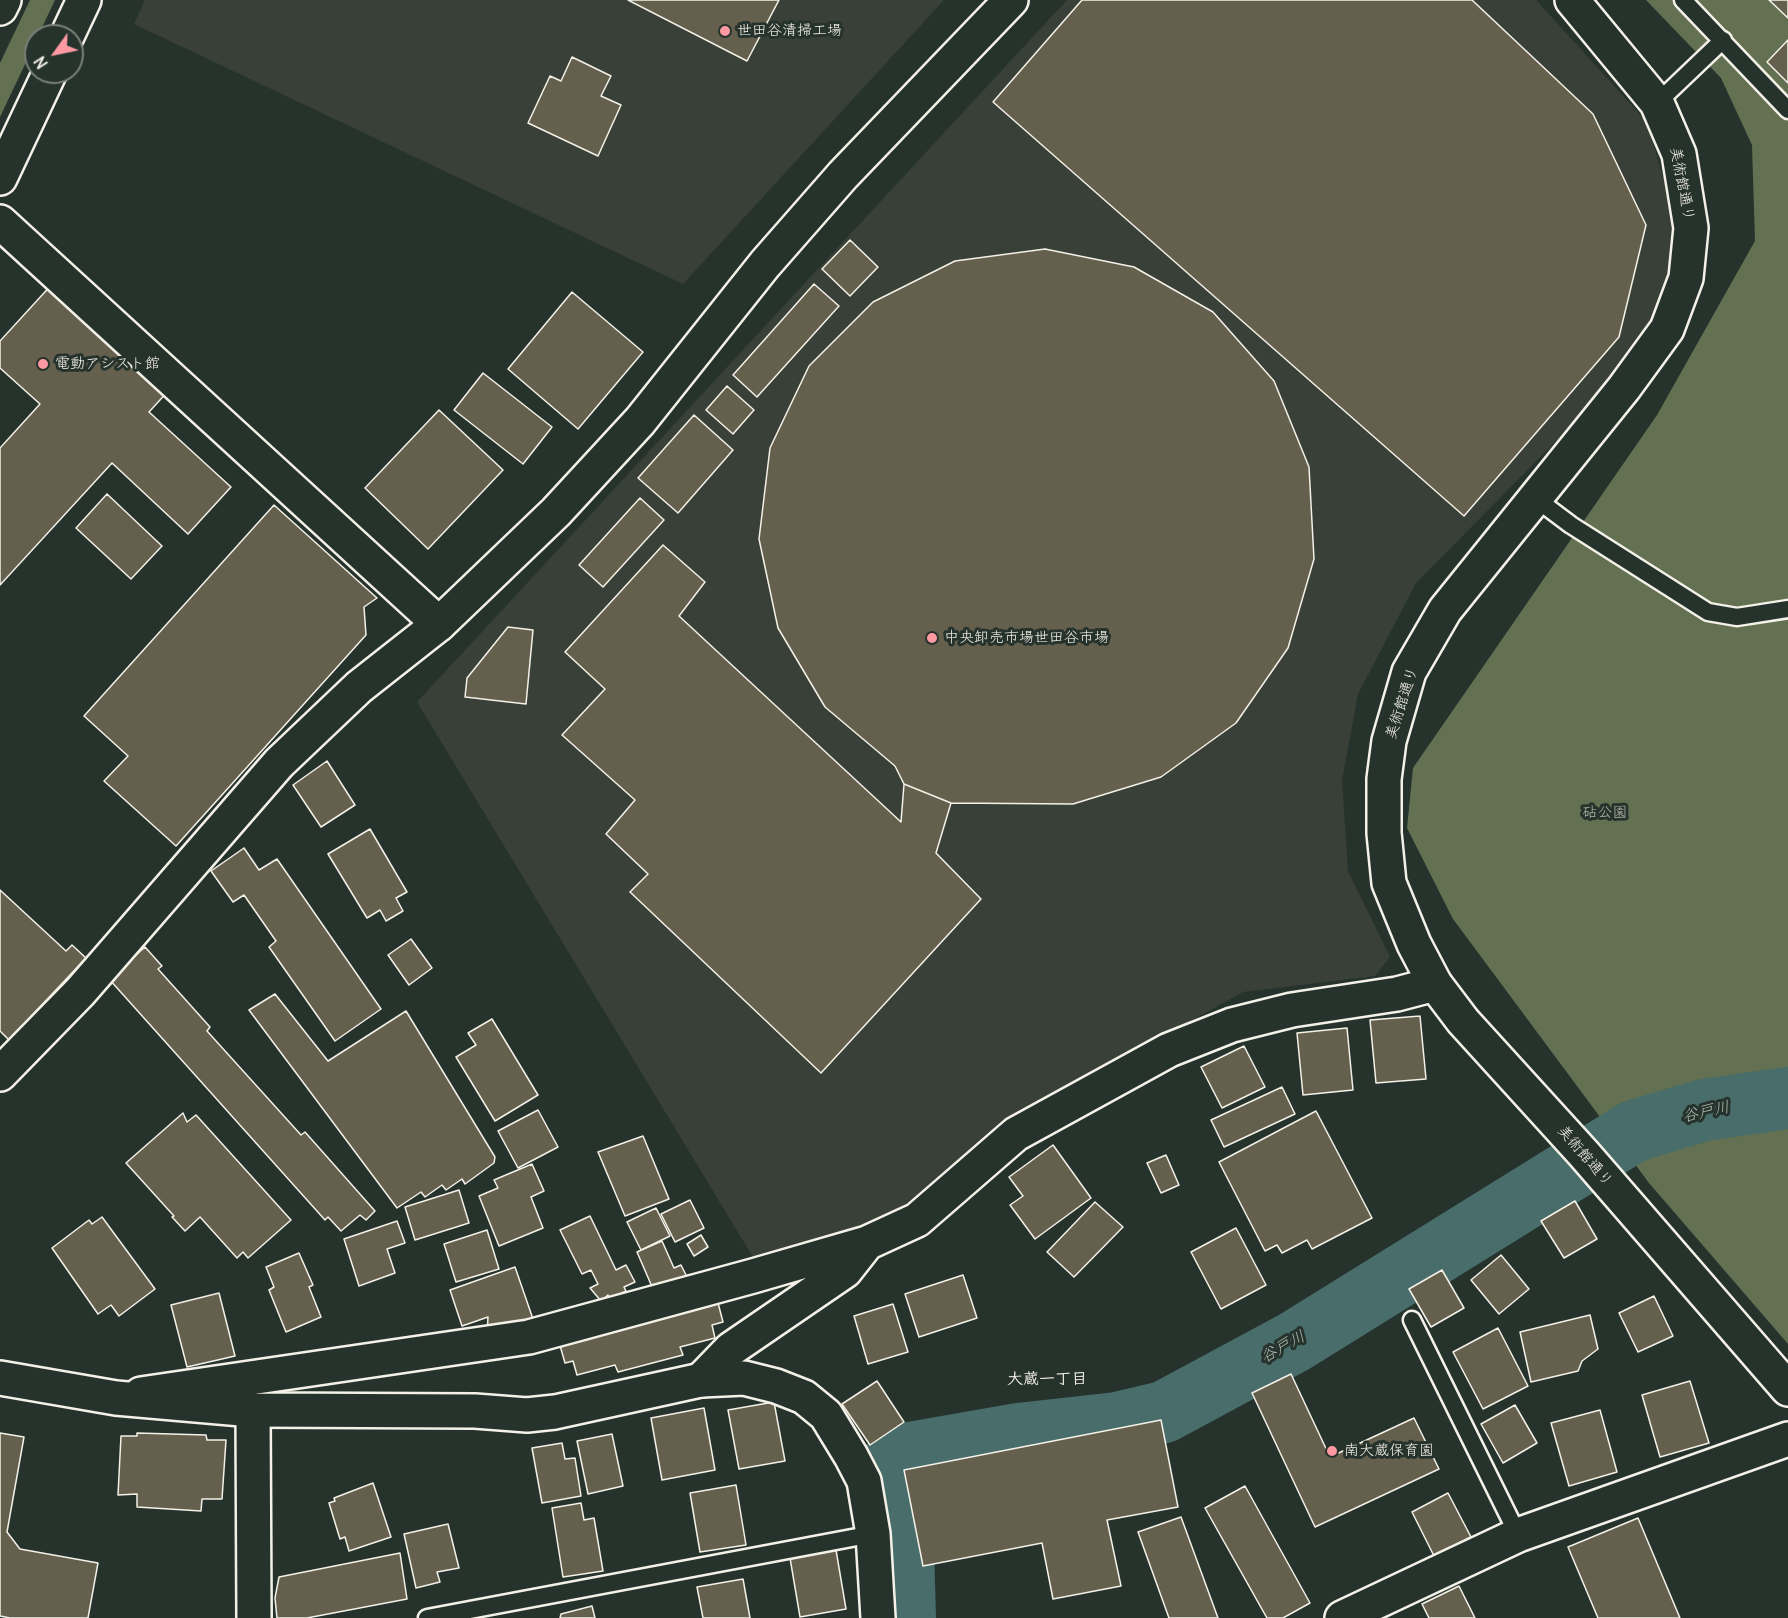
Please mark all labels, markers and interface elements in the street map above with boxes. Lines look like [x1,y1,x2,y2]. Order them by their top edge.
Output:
place label: 世田谷清掃工場 [737,22,842,40]
north arrow [24,24,84,84]
marker: 世田谷清掃工場 [718,24,732,38]
text: N [29,53,52,73]
street label: 美術館通り [1666,145,1698,223]
place label: 電動アシスト館 [55,355,160,373]
marker: 電動アシスト館 [36,357,50,371]
place label: 中央卸売市場世田谷市場 [944,629,1109,647]
marker: 中央卸売市場世田谷市場 [925,631,939,645]
street label: 美術館通り [1382,665,1422,741]
park label: 砧公園 [1583,804,1627,822]
water label: 谷戸川 [1681,1098,1731,1126]
street label: 美術館通り [1554,1122,1616,1190]
water label: 谷戸川 [1257,1327,1309,1367]
district label: 大蔵一丁目 [1007,1369,1087,1389]
place label: 南大蔵保育園 [1344,1442,1434,1460]
marker: 南大蔵保育園 [1325,1444,1339,1458]

